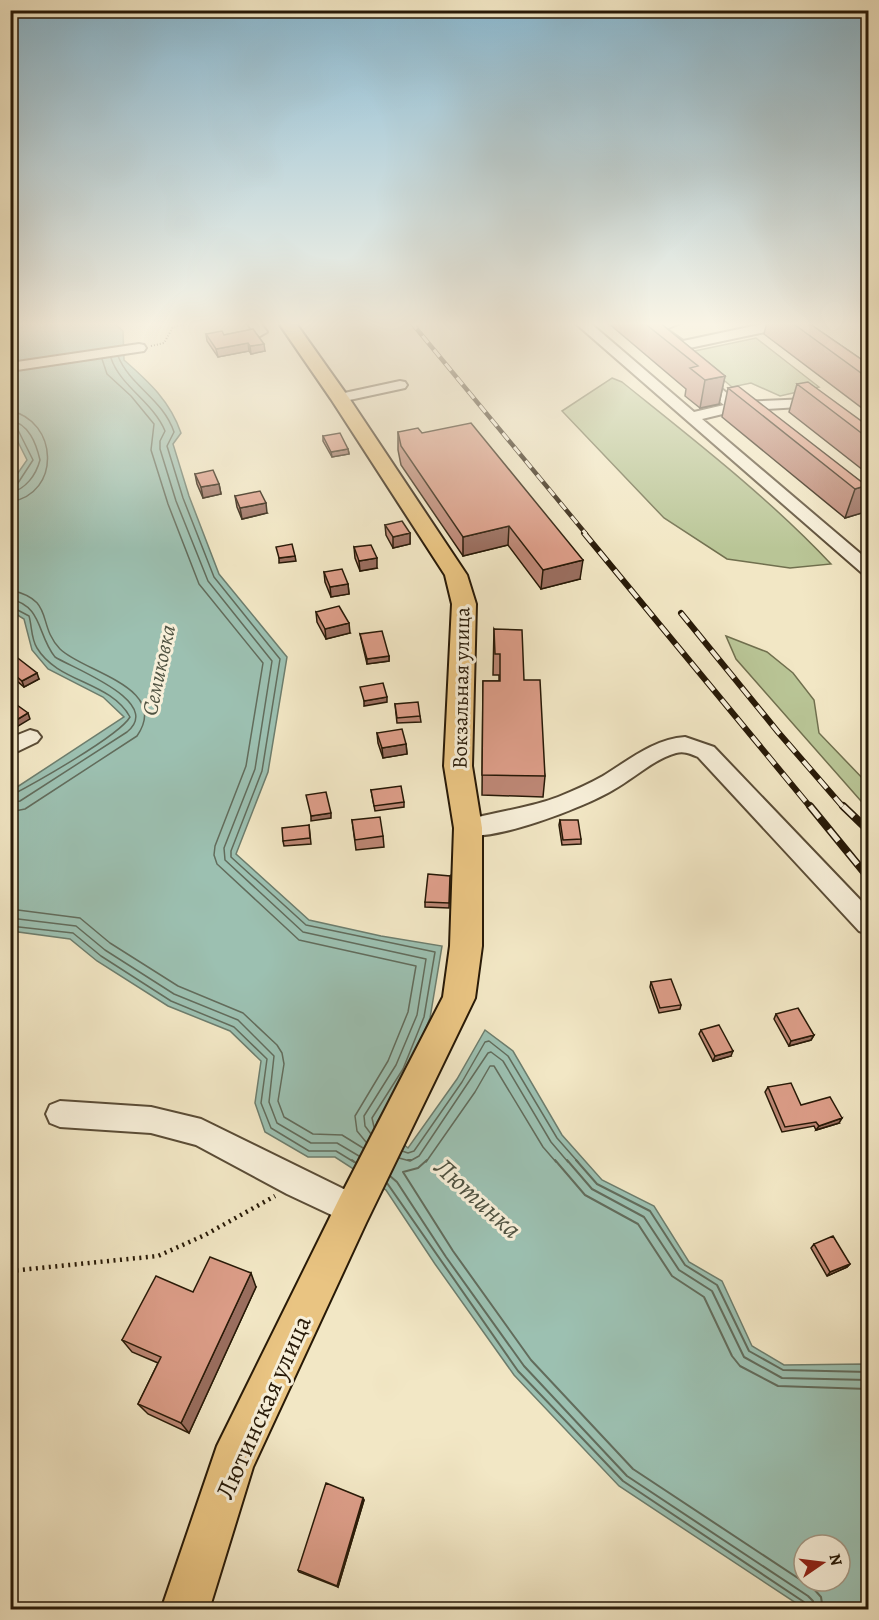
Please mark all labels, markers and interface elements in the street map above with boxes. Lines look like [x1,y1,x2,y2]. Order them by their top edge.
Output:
street label: Вокзальная улица [446,606,476,769]
water label: Семиковка [135,622,183,719]
water label: Лютинка [426,1148,529,1247]
street label: Лютинская улица [207,1310,320,1505]
north arrow [792,1533,852,1593]
text: N [824,1551,848,1568]

